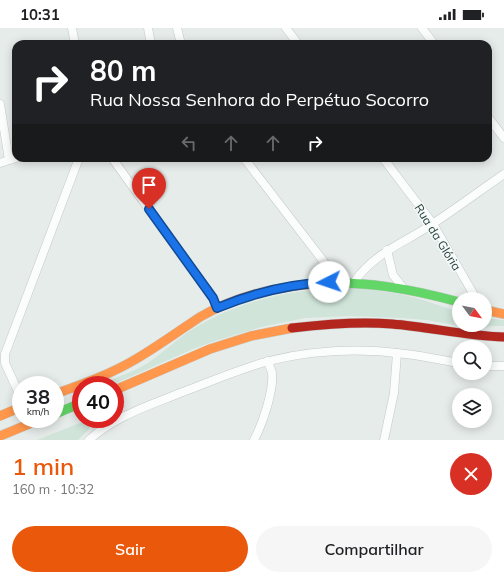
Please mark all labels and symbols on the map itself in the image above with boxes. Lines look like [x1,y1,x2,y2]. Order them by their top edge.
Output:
pin [132,168,166,209]
street label: Rua da Glória [412,201,464,273]
position arrow [308,261,350,303]
north arrow [452,292,492,332]
speed limit sign: 40 [72,376,124,428]

